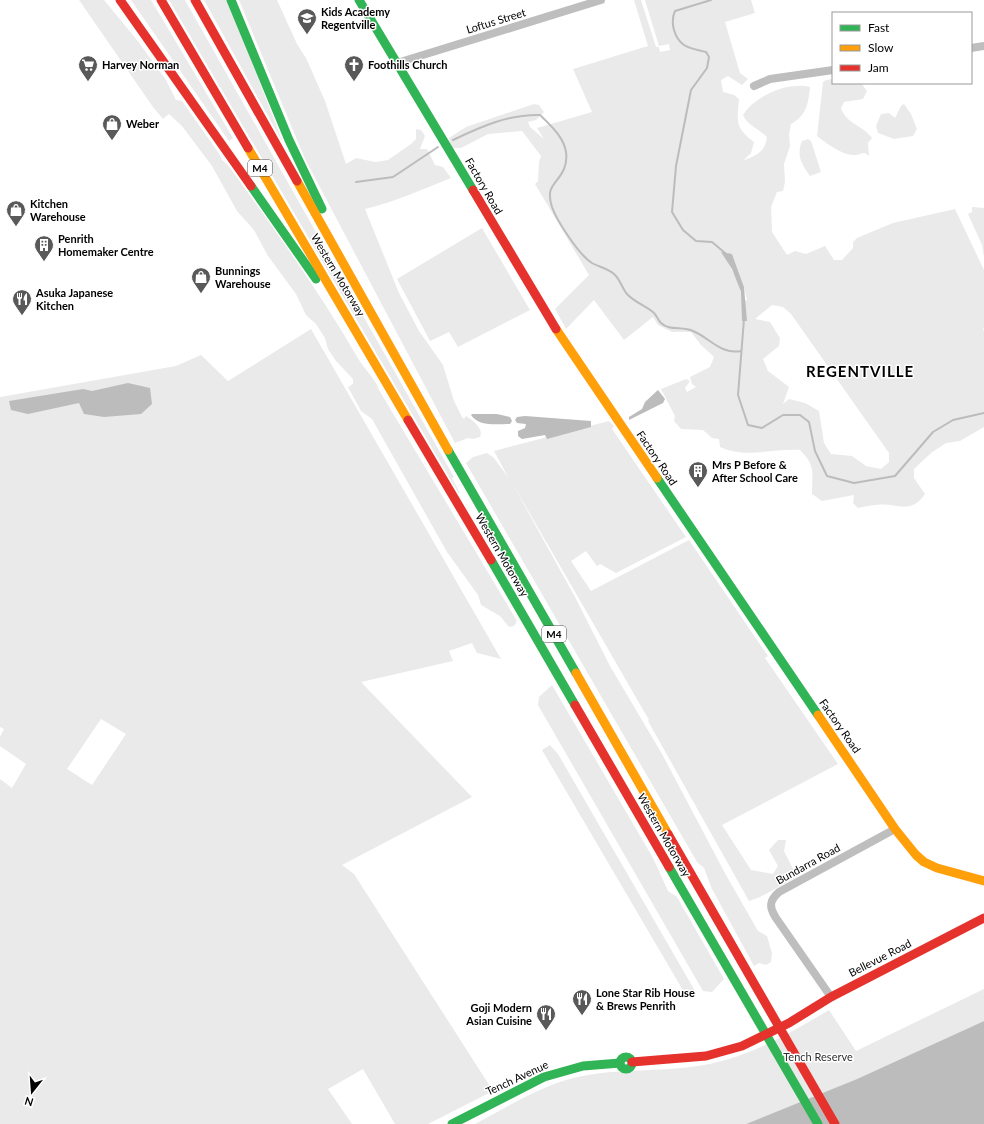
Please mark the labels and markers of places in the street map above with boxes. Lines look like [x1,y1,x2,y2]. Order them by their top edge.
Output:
place label: Kids Academy Regentville [321,5,390,31]
school or university icon: Kids Academy Regentville [296,7,318,35]
supermarket icon: Harvey Norman [77,54,99,82]
church icon: Foothills Church [343,54,365,82]
place label: Harvey Norman [102,58,179,71]
place label: Foothills Church [368,58,447,71]
shop icon: Weber [101,113,123,141]
place label: Weber [126,117,160,130]
place label: Kitchen Warehouse [30,197,86,223]
shop icon: Kitchen Warehouse [5,199,27,227]
place label: Penrith Homemaker Centre [58,232,154,258]
building icon: Penrith Homemaker Centre [33,234,55,262]
place label: Bunnings Warehouse [215,264,271,290]
shop icon: Bunnings Warehouse [190,266,212,294]
place label: Asuka Japanese Kitchen [35,286,113,312]
restaurant icon: Asuka Japanese Kitchen [11,288,33,316]
place label: Mrs P Before & After School Care [711,458,798,484]
building icon: Mrs P Before & After School Care [687,460,709,488]
place label: Lone Star Rib House & Brews Penrith [596,986,695,1012]
restaurant icon: Lone Star Rib House & Brews Penrith [571,988,593,1016]
place label: Goji Modern Asian Cuisine [465,1001,532,1027]
restaurant icon: Goji Modern Asian Cuisine [535,1003,557,1031]

